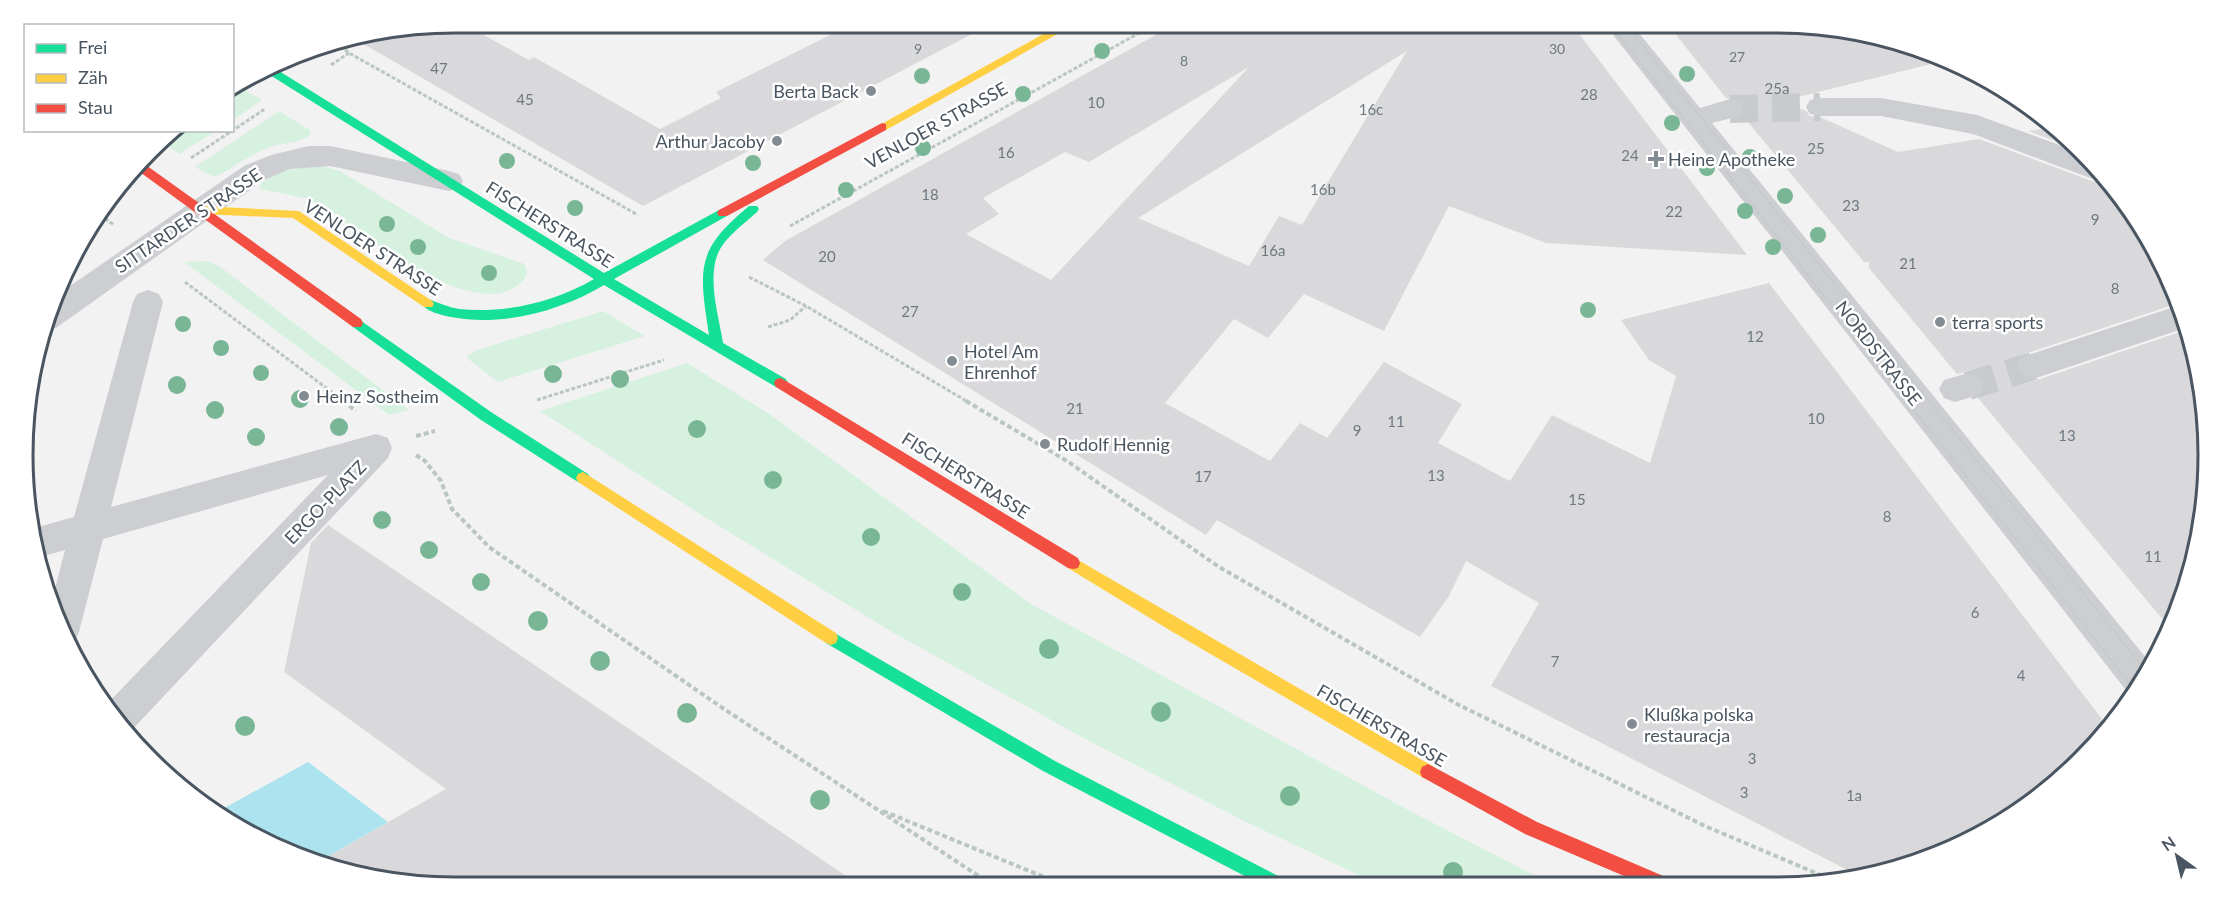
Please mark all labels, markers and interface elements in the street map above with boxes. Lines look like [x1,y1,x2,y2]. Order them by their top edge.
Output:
legend [24,24,234,132]
text: Frei [78,36,107,58]
house number: 9 [914,40,922,57]
house number: 30 [1549,40,1565,57]
house number: 27 [1729,48,1745,65]
house number: 8 [1180,52,1188,69]
house number: 47 [430,59,448,77]
text: Zäh [78,66,108,88]
street label: VENLOER STRASSE [861,77,1011,173]
house number: 25a [1765,79,1789,97]
place label: Berta Back [773,80,860,102]
marker: Berta Back [864,84,878,98]
house number: 28 [1580,85,1598,103]
house number: 45 [516,90,534,108]
house number: 10 [1087,93,1105,111]
text: Stau [78,96,113,118]
house number: 16c [1359,100,1383,118]
place label: Arthur Jacoby [656,130,766,152]
marker: Arthur Jacoby [770,134,784,148]
house number: 25 [1807,139,1825,157]
house number: 16 [997,143,1015,161]
house number: 24 [1621,146,1639,164]
place label: Heine Apotheke [1668,148,1795,170]
marker: Heine Apotheke [1649,152,1663,166]
street label: SITTARDER STRASSE [111,163,265,277]
street label: FISCHERSTRASSE [482,176,618,272]
house number: 16b [1310,180,1336,198]
house number: 18 [921,185,939,203]
street label: VENLOER STRASSE [300,194,446,300]
house number: 23 [1842,196,1860,214]
house number: 22 [1665,202,1683,220]
house number: 9 [2091,210,2099,228]
house number: 16a [1261,241,1285,259]
house number: 20 [818,247,836,265]
house number: 21 [1899,254,1917,272]
house number: 8 [2111,279,2119,297]
street label: NORDSTRASSE [1831,296,1927,410]
house number: 27 [901,302,919,320]
place label: terra sports [1952,311,2044,333]
marker: terra sports [1933,315,1947,329]
house number: 12 [1746,327,1764,345]
place label: Hotel Am Ehrenhof [964,340,1039,383]
marker: Hotel Am Ehrenhof [945,354,959,368]
place label: Heinz Sostheim [316,385,439,407]
marker: Heinz Sostheim [297,389,311,403]
house number: 21 [1066,399,1084,417]
house number: 10 [1807,409,1825,427]
house number: 11 [1387,412,1405,430]
house number: 9 [1353,421,1361,439]
house number: 13 [2058,426,2076,444]
street label: FISCHERSTRASSE [898,427,1034,523]
place label: Rudolf Hennig [1057,433,1170,455]
marker: Rudolf Hennig [1038,437,1052,451]
street label: ERGO-PLATZ [279,455,371,549]
house number: 13 [1427,466,1445,484]
house number: 17 [1194,467,1212,485]
house number: 15 [1568,490,1586,508]
house number: 8 [1883,507,1891,525]
house number: 11 [2144,547,2162,565]
house number: 6 [1971,603,1980,621]
house number: 7 [1551,652,1560,670]
house number: 4 [2017,666,2026,684]
street label: FISCHERSTRASSE [1313,679,1451,771]
place label: Klußka polska restauracja [1644,703,1754,746]
marker: Klußka polska restauracja [1625,717,1639,731]
house number: 3 [1748,749,1756,767]
house number: 3 [1740,783,1748,801]
house number: 1a [1846,786,1862,804]
north arrow [2147,826,2207,886]
text: N [2158,832,2179,854]

